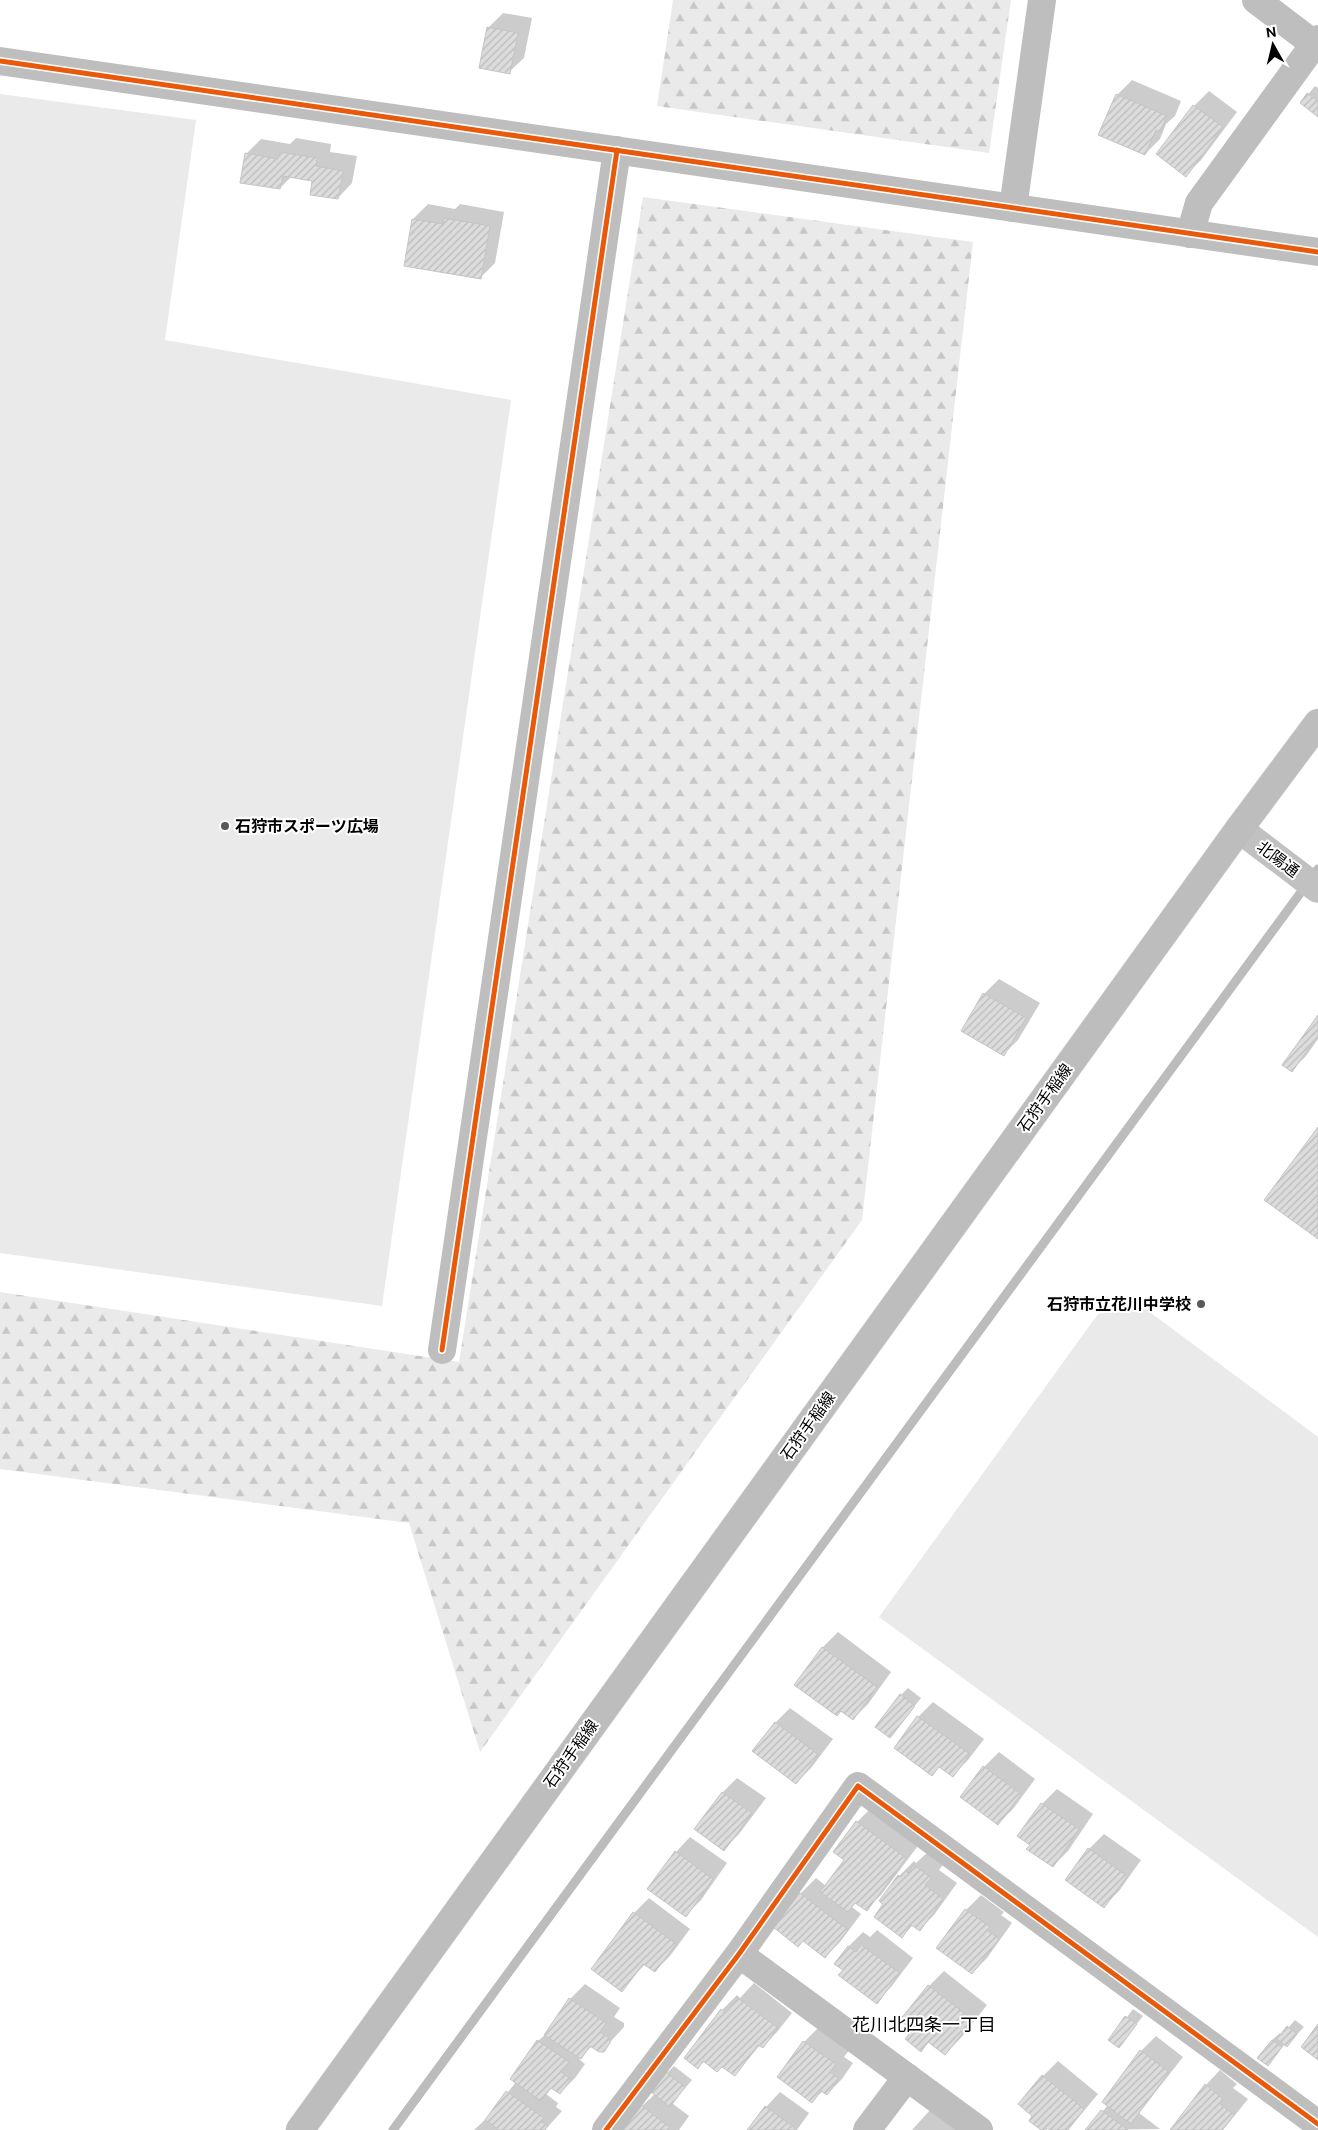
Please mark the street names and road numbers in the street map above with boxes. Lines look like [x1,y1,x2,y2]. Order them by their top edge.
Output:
street label: 北陽通 [1253,836,1303,882]
street label: 石狩手稲線 [1013,1059,1077,1137]
street label: 石狩手稲線 [776,1387,840,1465]
street label: 石狩手稲線 [539,1715,603,1793]

